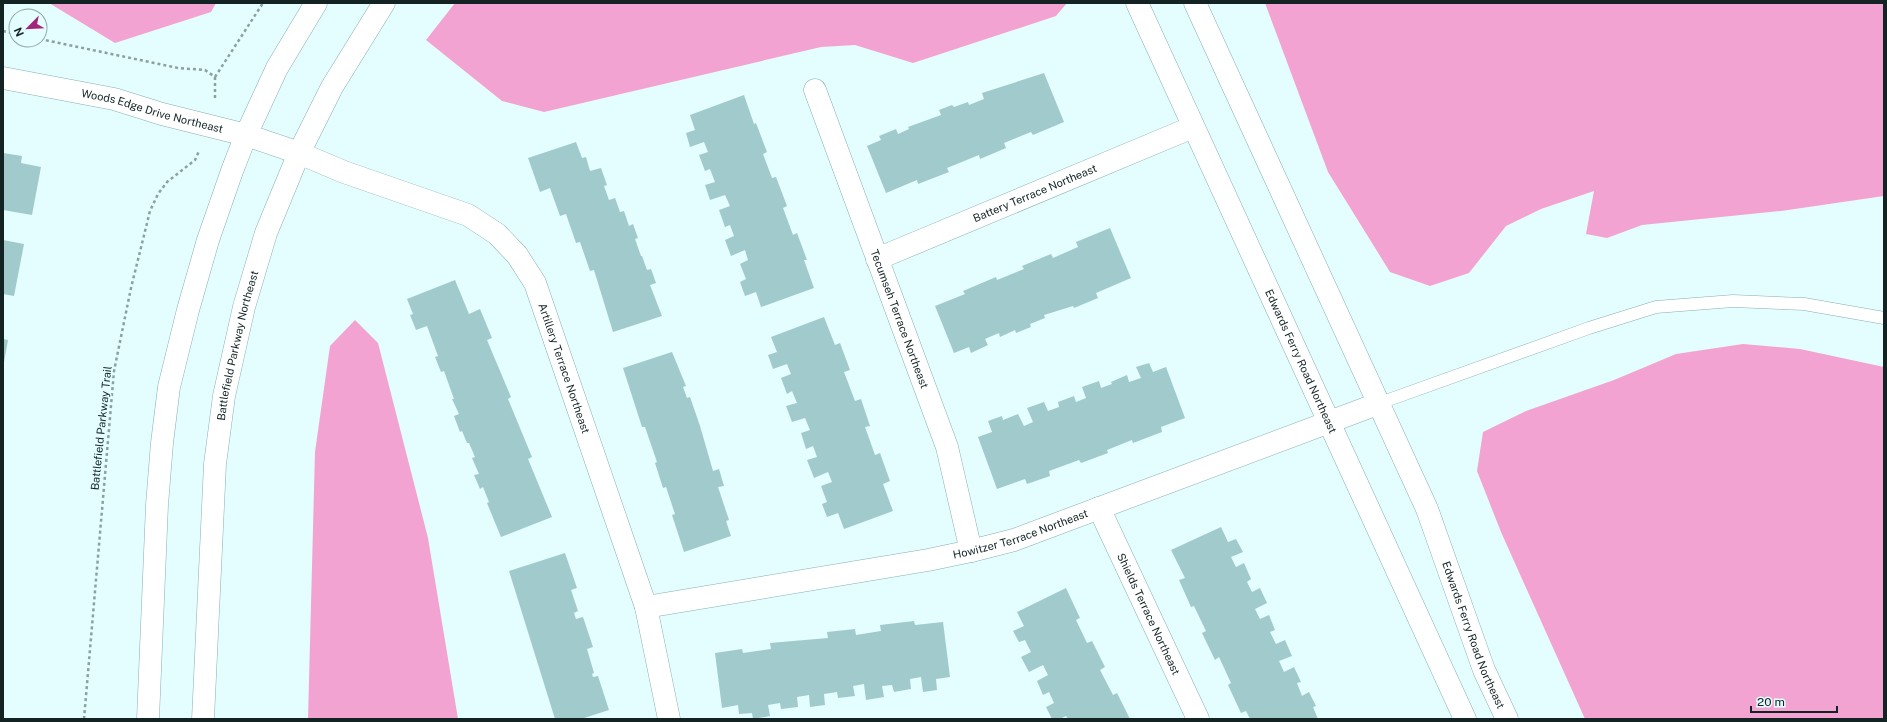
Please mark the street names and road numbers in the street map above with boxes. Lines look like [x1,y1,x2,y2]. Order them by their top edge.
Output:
street label: Woods Edge Drive Northeast [80,87,224,135]
street label: Battery Terrace Northeast [971,162,1098,224]
street label: Tecumseh Terrace Northeast [868,248,931,390]
street label: Battlefield Parkway Northeast [215,269,261,421]
street label: Edwards Ferry Road Northeast [1263,287,1339,435]
street label: Artillery Terrace Northeast [536,302,592,435]
street label: Battlefield Parkway Trail [89,365,113,491]
street label: Howitzer Terrace Northeast [952,507,1089,561]
street label: Shields Terrace Northeast [1115,551,1182,677]
street label: Edwards Ferry Road Northeast [1440,560,1507,710]

